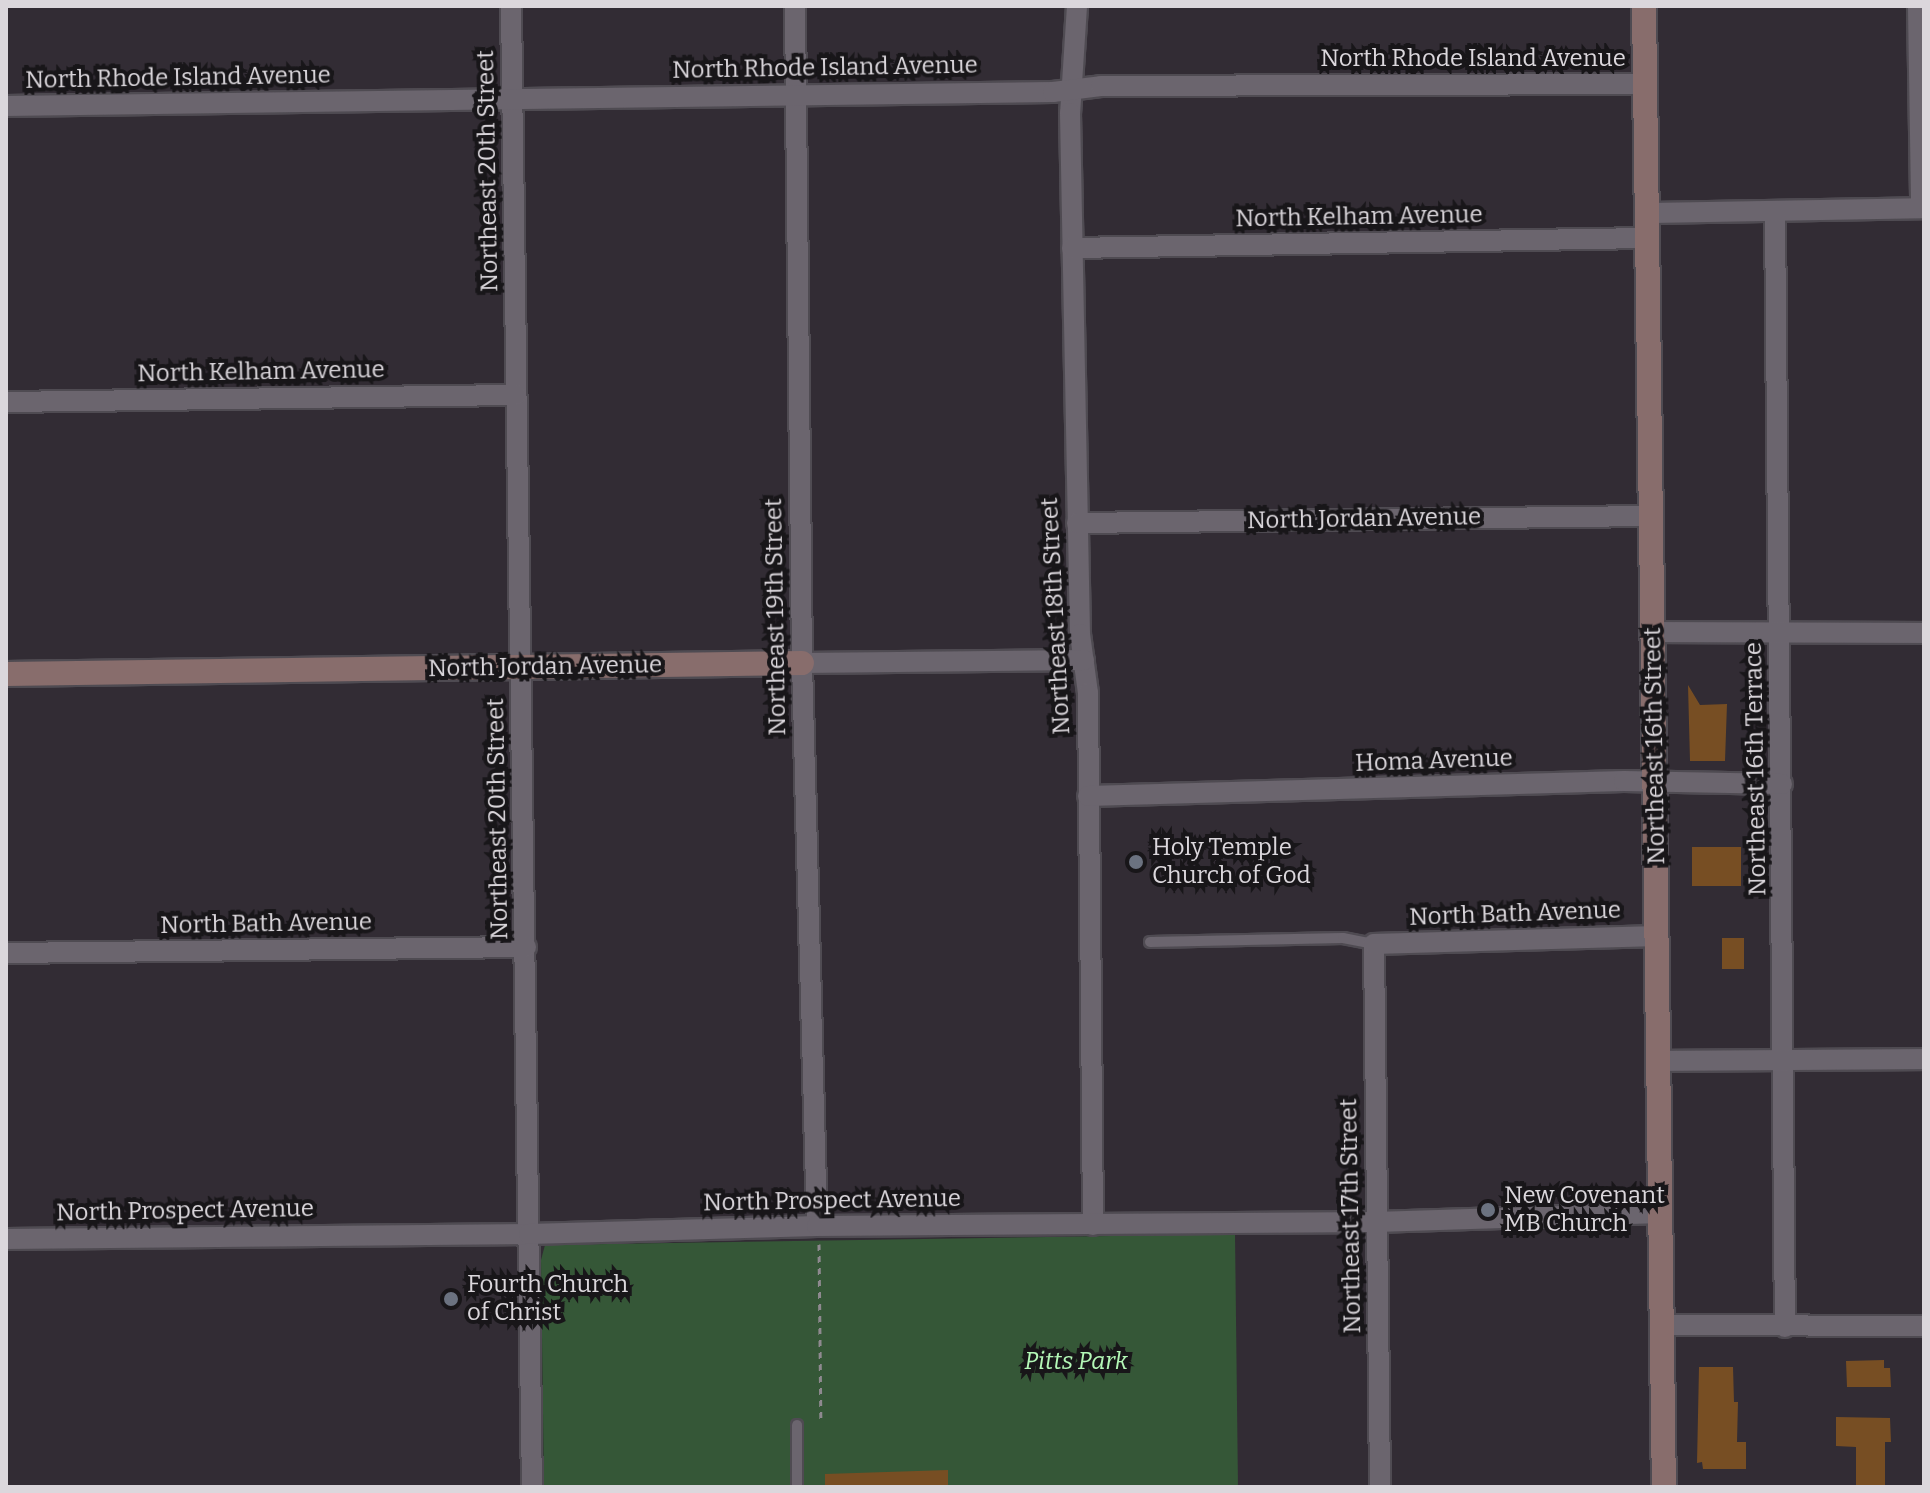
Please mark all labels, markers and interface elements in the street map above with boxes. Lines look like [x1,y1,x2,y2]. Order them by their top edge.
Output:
street label: North Rhode Island Avenue [1320,45,1626,73]
street label: Northeast 20th Street [471,50,505,292]
street label: North Rhode Island Avenue [672,51,978,85]
street label: North Rhode Island Avenue [25,61,331,95]
street label: North Kelham Avenue [1235,200,1483,234]
street label: North Kelham Avenue [137,355,385,389]
street label: Northeast 18th Street [1035,497,1077,735]
street label: Northeast 19th Street [760,498,792,736]
street label: North Jordan Avenue [1247,503,1481,535]
street label: Northeast 16th Street [1639,627,1671,865]
street label: Northeast 16th Terrace [1739,642,1773,896]
street label: North Jordan Avenue [428,651,662,683]
street label: Northeast 20th Street [481,698,515,940]
street label: Homa Avenue [1355,744,1513,778]
place label: Holy Temple Church of God [1152,834,1311,890]
marker: Holy Temple Church of God [1127,853,1145,871]
street label: North Bath Avenue [1409,896,1621,932]
street label: North Bath Avenue [160,908,372,940]
street label: Northeast 17th Street [1335,1098,1367,1334]
place label: New Covenant MB Church [1504,1182,1665,1238]
street label: North Prospect Avenue [703,1184,961,1218]
street label: North Prospect Avenue [56,1194,314,1228]
marker: New Covenant MB Church [1479,1201,1497,1219]
place label: Fourth Church of Christ [467,1271,628,1327]
marker: Fourth Church of Christ [442,1290,460,1308]
park label: Pitts Park [1024,1348,1128,1376]

